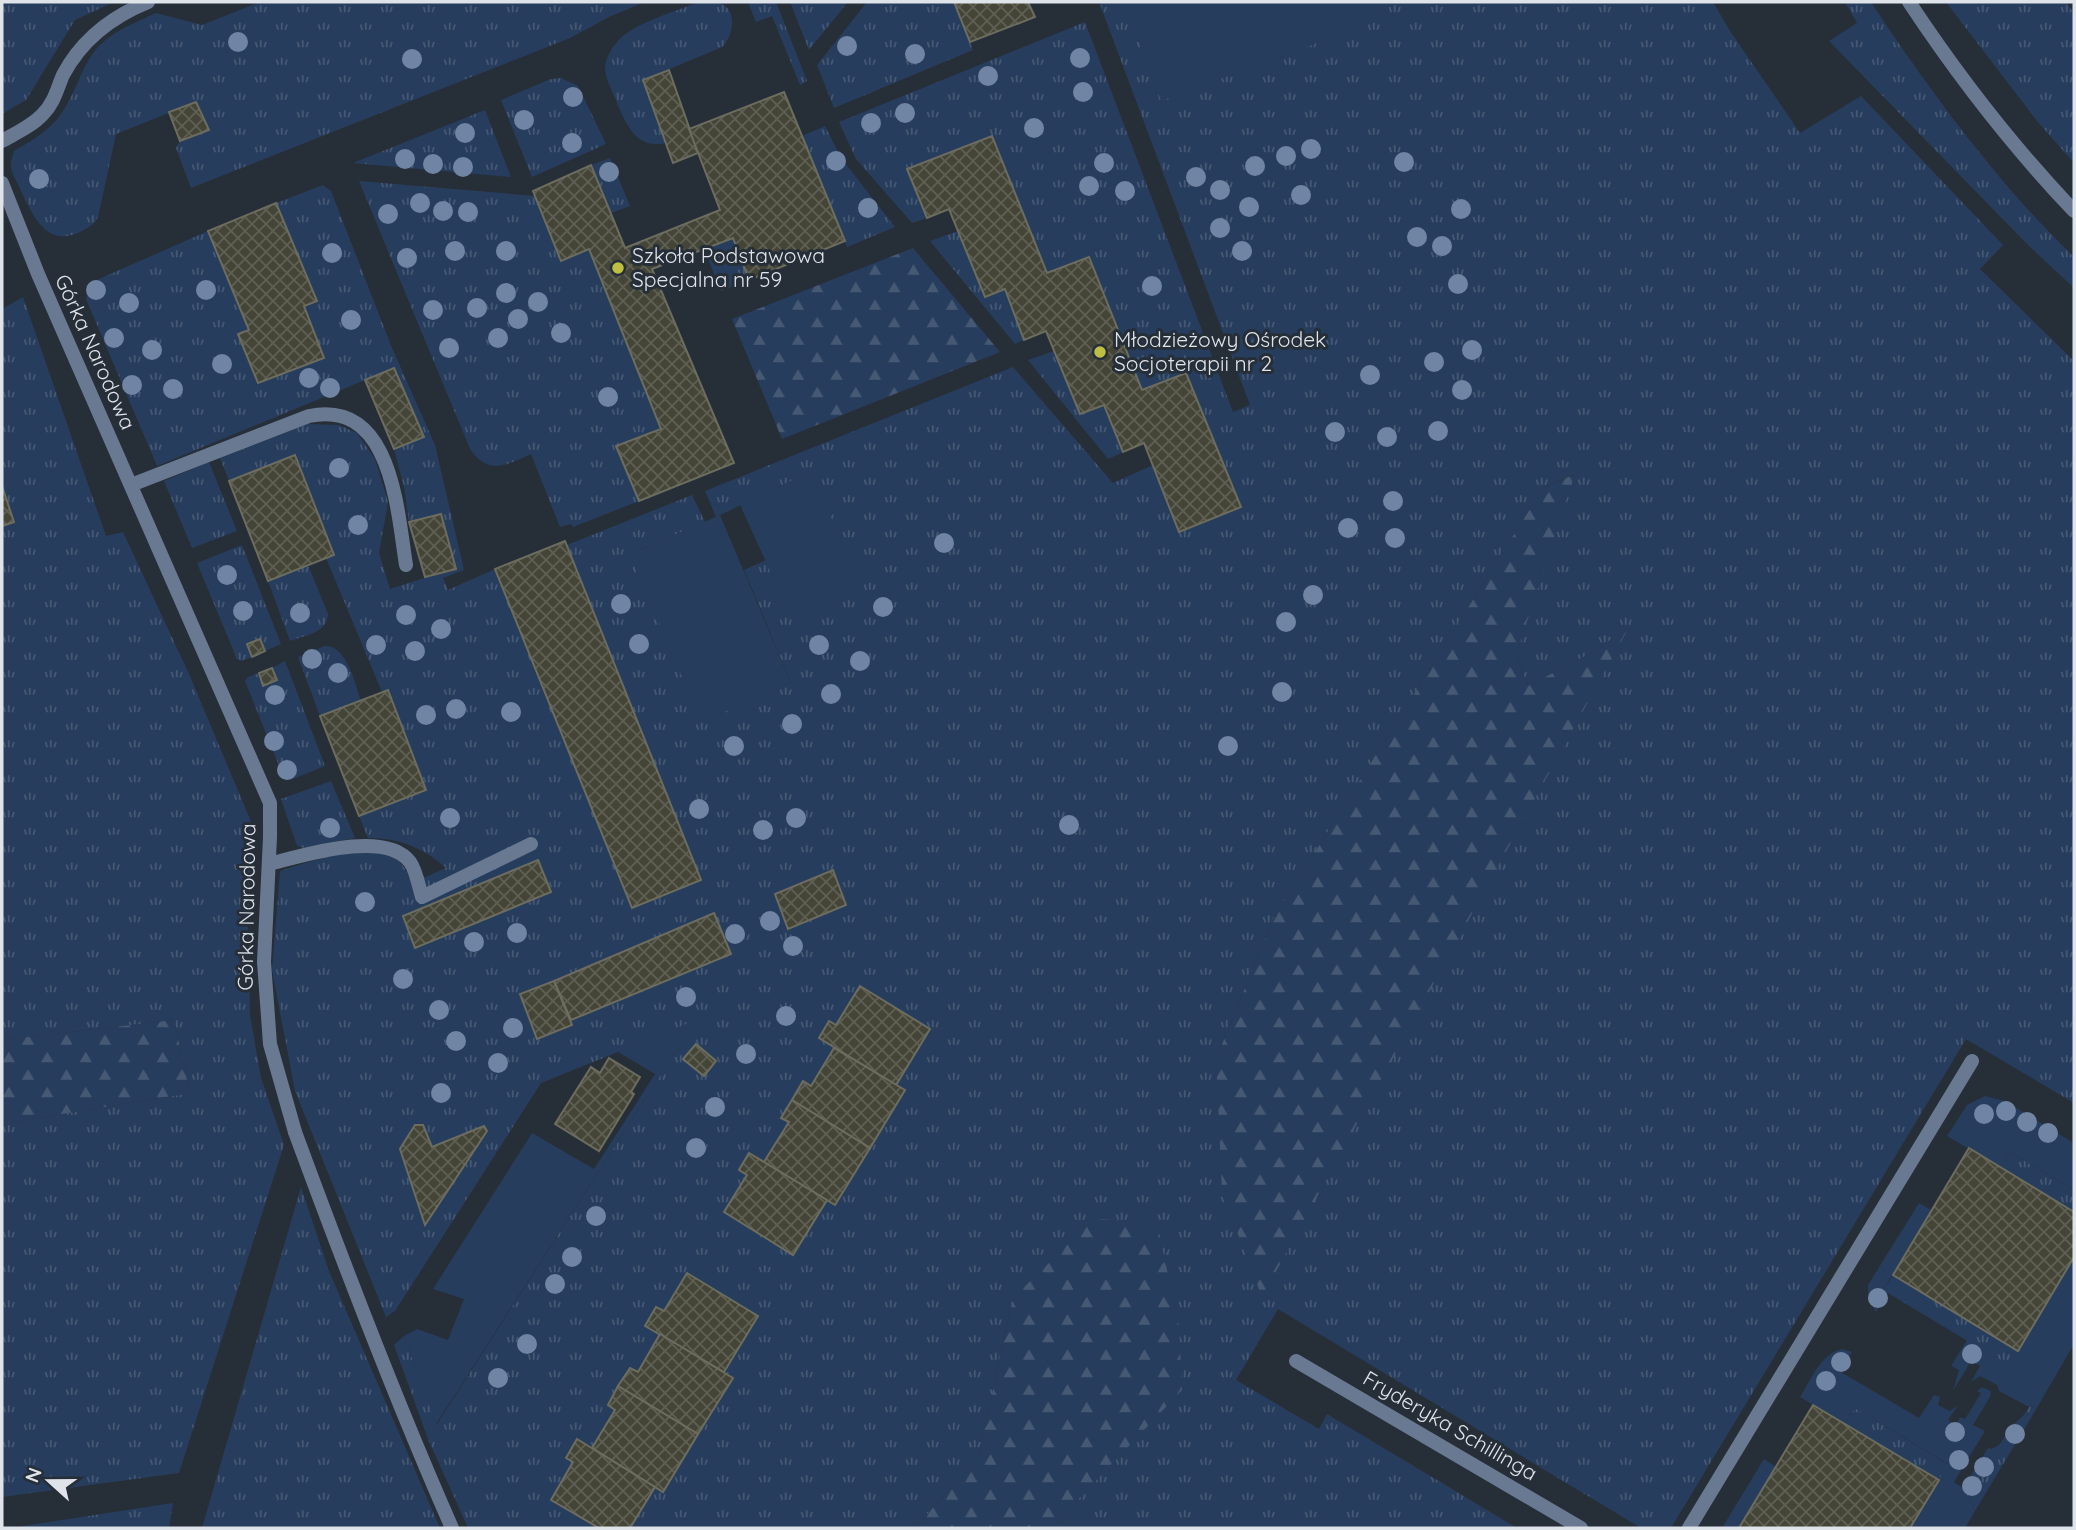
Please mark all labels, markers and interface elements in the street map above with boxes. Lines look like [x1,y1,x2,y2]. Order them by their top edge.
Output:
place label: Szkoła Podstawowa Specjalna nr 59 [632,242,825,292]
marker: Szkoła Podstawowa Specjalna nr 59 [610,260,626,276]
street label: Górka Narodowa [50,270,142,433]
place label: Młodzieżowy Ośrodek Socjoterapii nr 2 [1114,326,1326,376]
marker: Młodzieżowy Ośrodek Socjoterapii nr 2 [1092,344,1108,360]
street label: Górka Narodowa [232,823,260,991]
street label: Fryderyka Schillinga [1359,1365,1542,1486]
north arrow [14,1446,84,1516]
text: N [19,1464,47,1486]

